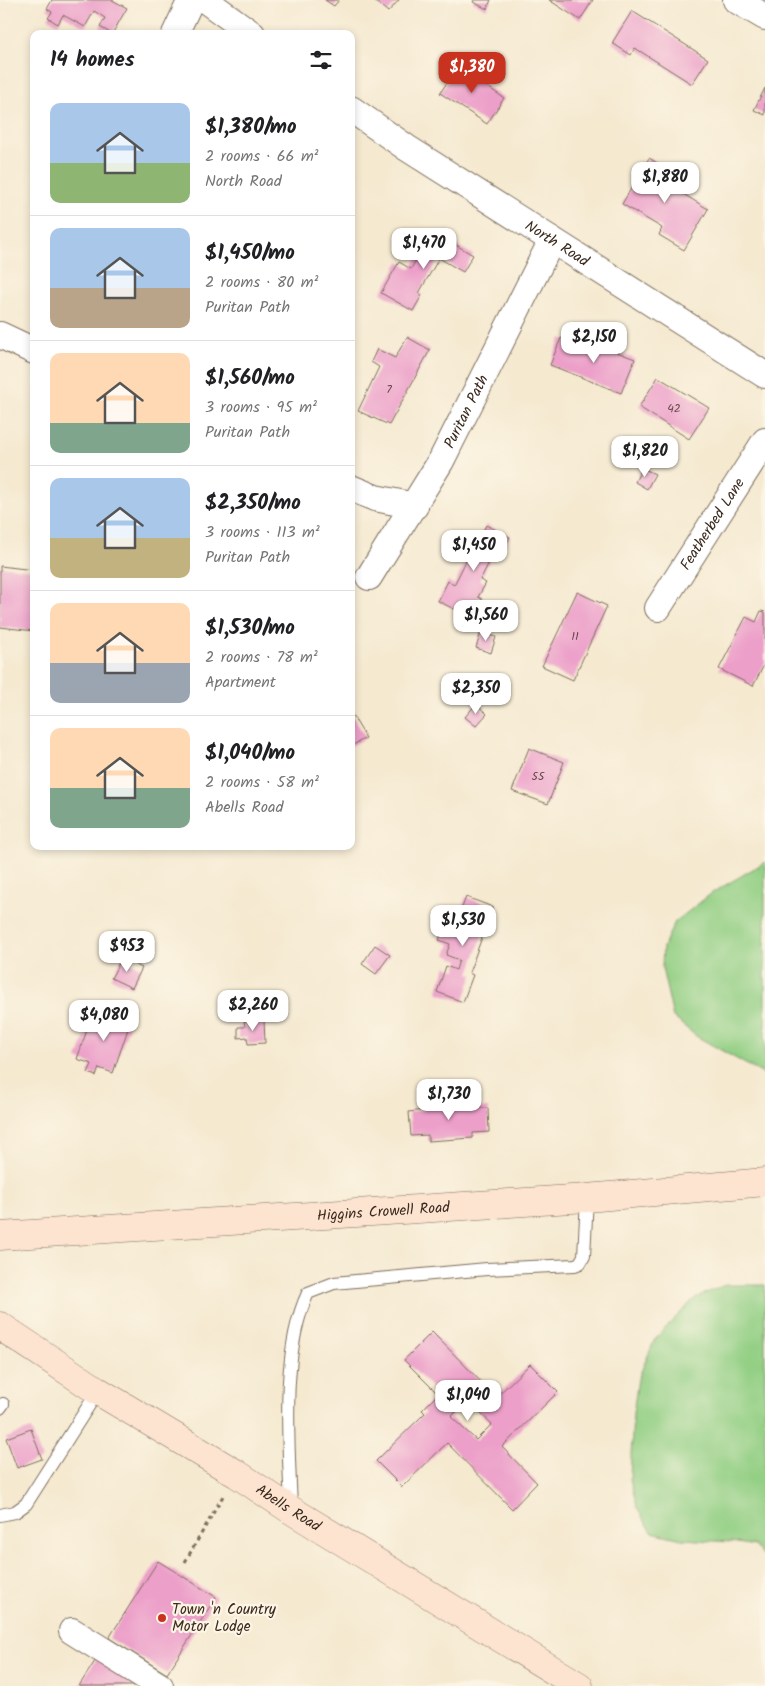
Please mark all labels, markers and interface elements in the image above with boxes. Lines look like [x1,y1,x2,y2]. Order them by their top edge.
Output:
text: 14 homes [50,44,135,77]
icon: filters [307,46,335,74]
pin: $1,380 [431,52,513,94]
text: $1,380 [450,55,494,80]
text: $1,380/mo [205,111,297,144]
icon: home [90,123,150,183]
text: 2 rooms · 66 m² [205,144,319,169]
pin: $1,880 [624,162,706,204]
text: $1,880 [642,165,688,190]
text: North Road [205,169,282,194]
street label: North Road [520,215,594,274]
pin: $1,470 [383,228,465,270]
text: $1,470 [403,231,445,256]
text: $1,450/mo [205,237,295,270]
icon: home [90,248,150,308]
text: 2 rooms · 80 m² [205,270,318,295]
text: Puritan Path [205,295,290,320]
pin: $2,150 [553,322,635,364]
text: $2,150 [572,325,616,350]
text: $1,560/mo [205,362,295,395]
street label: Puritan Path [438,371,495,453]
icon: home [90,373,150,433]
house number: 7 [386,380,392,399]
text: 3 rooms · 95 m² [205,395,317,420]
house number: 42 [667,399,681,418]
text: Puritan Path [205,420,290,445]
pin: $1,820 [604,436,686,478]
text: $1,820 [622,439,668,464]
street label: Featherbed Lane [674,473,751,575]
text: $2,350/mo [205,487,301,520]
icon: home [90,498,150,558]
text: 3 rooms · 113 m² [205,520,320,545]
pin: $1,450 [433,530,515,572]
text: $1,450 [452,533,496,558]
text: Puritan Path [205,545,290,570]
pin: $1,560 [445,600,527,642]
text: $1,560 [464,603,508,628]
text: $1,530/mo [205,612,295,645]
icon: home [90,623,150,683]
house number: 11 [571,627,579,646]
text: 2 rooms · 78 m² [205,645,318,670]
text: Apartment [205,670,276,695]
pin: $2,350 [435,672,517,715]
text: $2,350 [452,676,500,701]
text: $1,040/mo [205,737,295,770]
icon: home [90,748,150,808]
house number: 55 [532,767,546,786]
text: 2 rooms · 58 m² [205,770,319,795]
text: Abells Road [205,795,283,820]
pin: $1,530 [422,904,504,947]
text: $1,530 [441,908,485,933]
pin: $953 [97,930,157,973]
text: $953 [110,934,144,959]
pin: $2,260 [212,990,294,1032]
text: $2,260 [228,993,278,1018]
pin: $4,080 [63,1000,145,1042]
text: $4,080 [80,1003,128,1028]
pin: $1,730 [408,1078,490,1121]
text: $1,730 [427,1082,471,1107]
street label: Higgins Crowell Road [316,1196,451,1228]
pin: $1,040 [427,1380,509,1422]
text: $1,040 [446,1383,490,1408]
street label: Abells Road [250,1479,326,1539]
place label: Town 'n Country Motor Lodge [172,1598,277,1639]
marker: Town 'n Country Motor Lodge [156,1612,168,1624]

